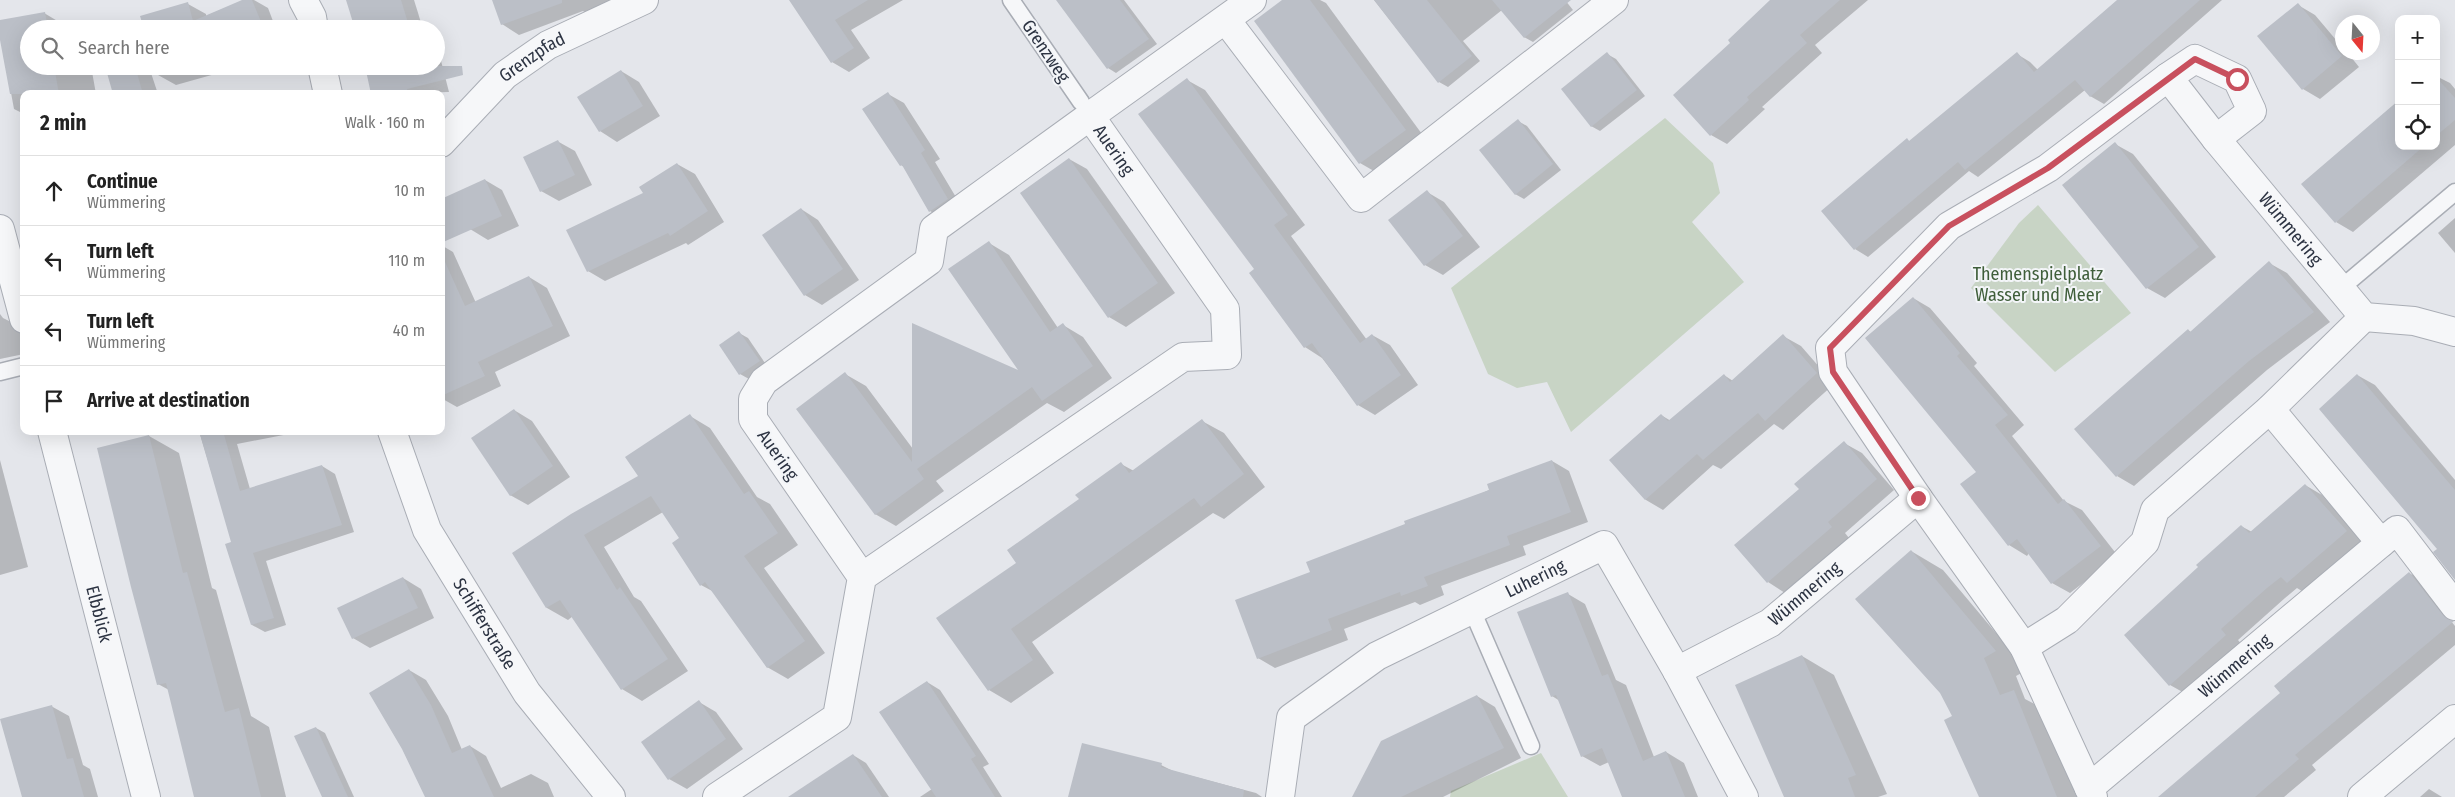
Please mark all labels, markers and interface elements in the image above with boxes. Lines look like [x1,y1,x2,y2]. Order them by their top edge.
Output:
north arrow [2335,15,2380,60]
map controls [2395,15,2440,150]
button: + [2395,15,2440,60]
street label: Grenzweg [1017,16,1075,87]
search box [20,20,445,75]
street label: Grenzpfad [495,28,569,87]
icon: search [38,34,66,62]
text: Search here [78,36,170,59]
button: − [2395,60,2440,105]
route start [2226,68,2249,91]
button: locate [2395,105,2440,150]
text: 2 min [40,110,87,136]
text: Walk · 160 m [345,113,425,132]
street label: Auering [1089,120,1139,180]
text: Continue [87,170,158,193]
icon: ahead [40,177,68,205]
text: 10 m [394,181,425,200]
street label: Wümmering [2254,188,2328,270]
text: Wümmering [87,193,165,212]
text: Turn left [87,240,154,263]
icon: left [40,247,68,275]
text: 110 m [388,251,425,270]
text: Wümmering [87,263,165,282]
park label: Themenspielplatz Wasser und Meer [1973,263,2103,306]
text: Turn left [87,310,154,333]
icon: left [40,317,68,345]
text: 40 m [393,321,425,340]
text: Wümmering [87,333,165,352]
icon: arrive [40,387,68,415]
text: Arrive at destination [87,389,250,412]
street label: Auering [753,426,804,485]
route end [1907,487,1930,510]
street label: Luhering [1502,554,1570,603]
street label: Wümmering [1764,557,1846,631]
street label: Schifferstraße [448,574,521,674]
street label: Elbblick [81,583,117,645]
street label: Wümmering [2194,629,2276,703]

